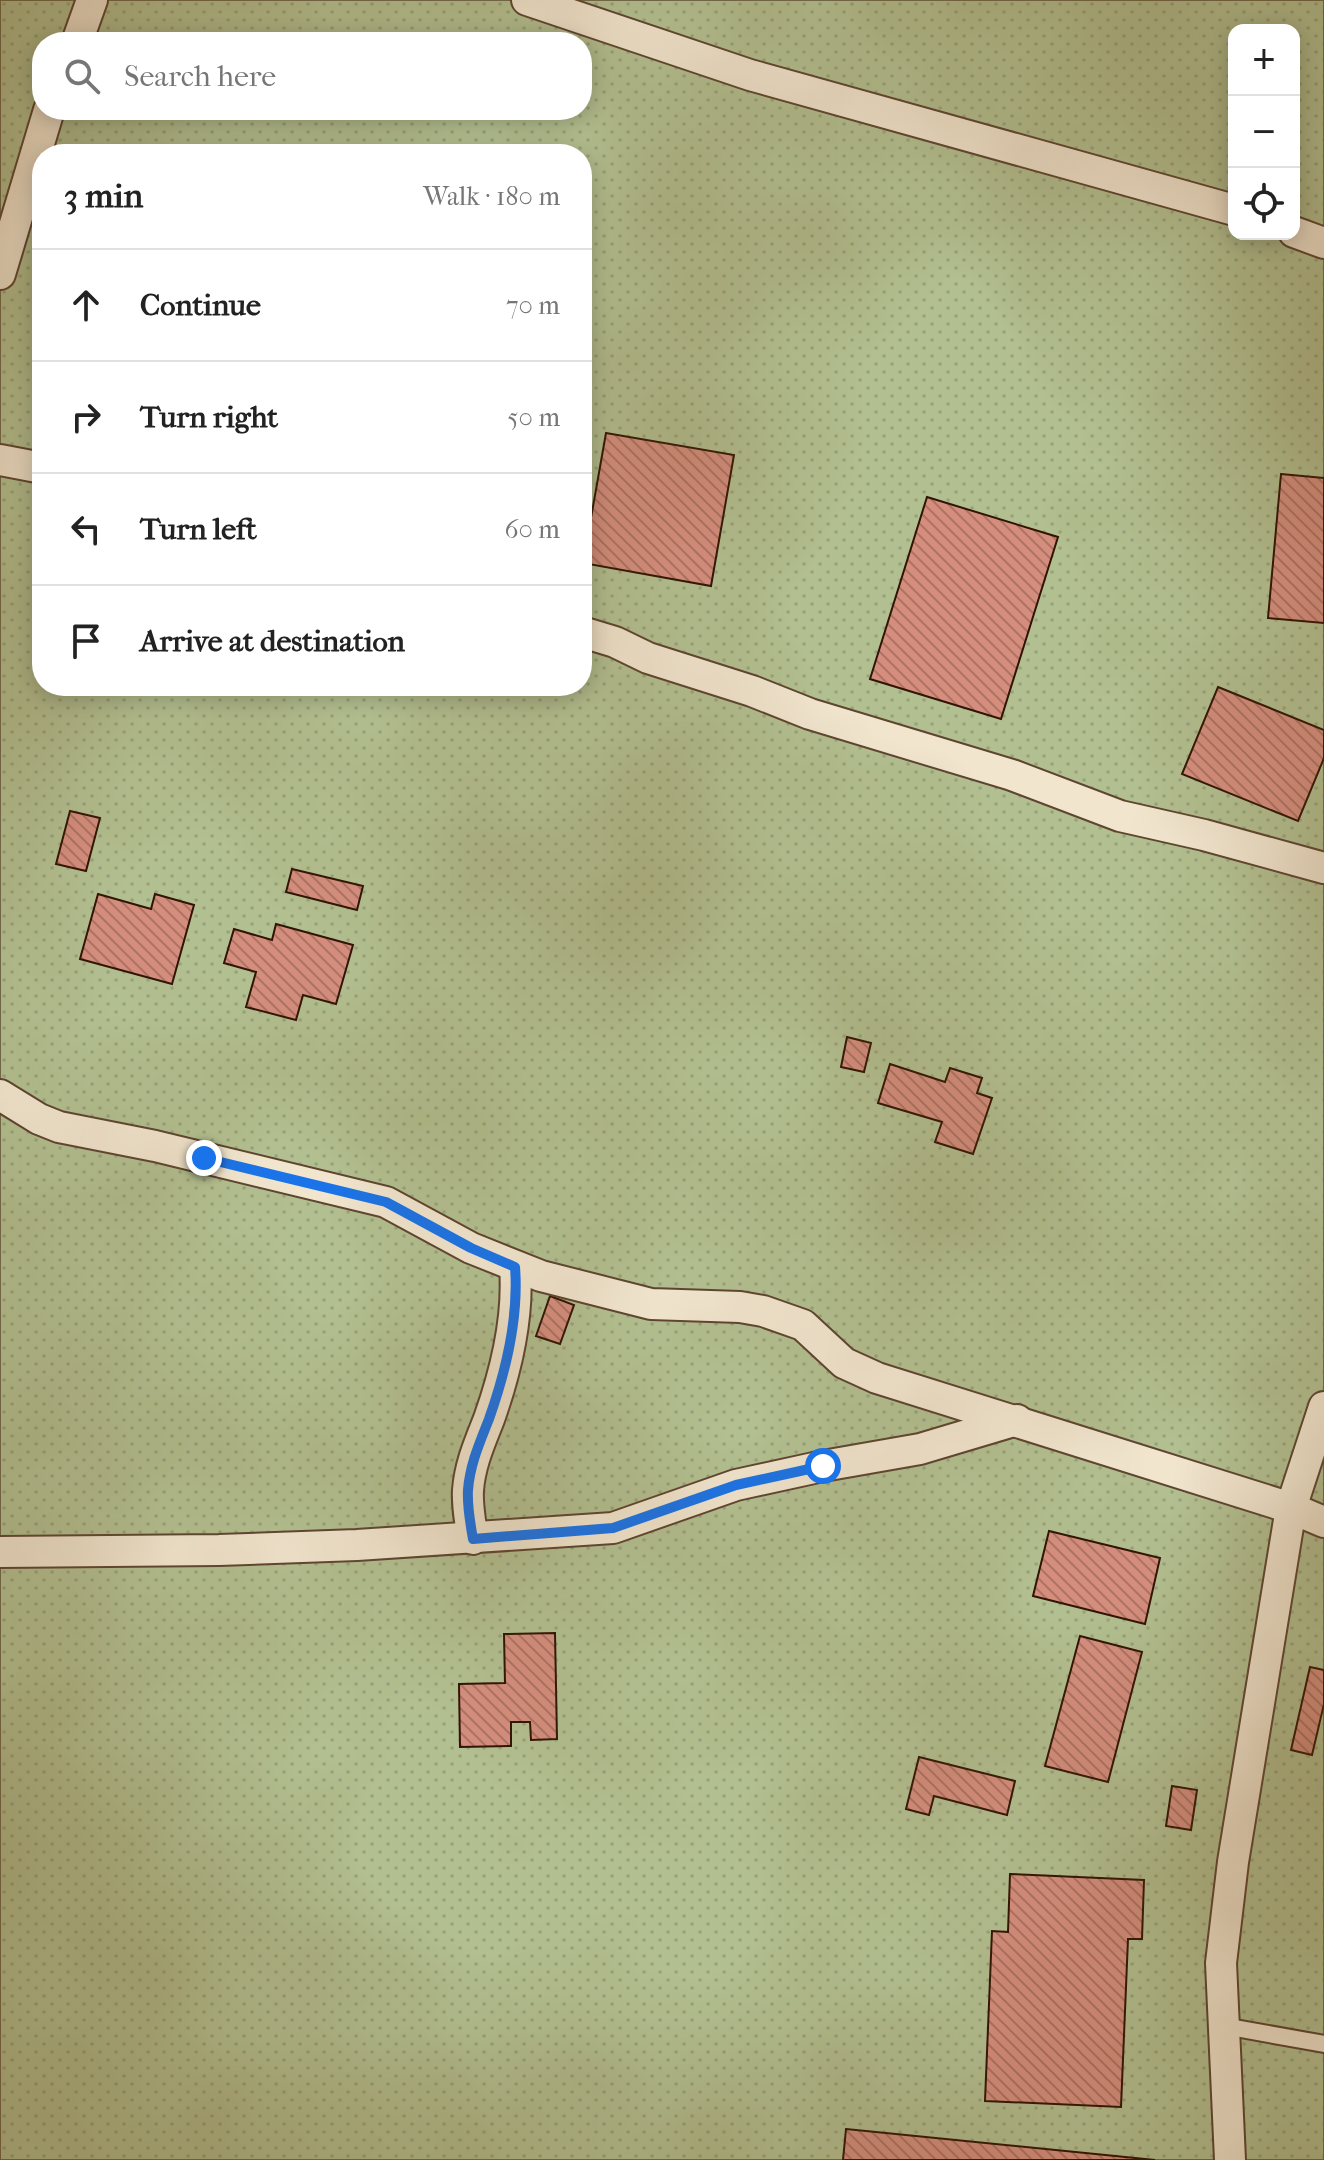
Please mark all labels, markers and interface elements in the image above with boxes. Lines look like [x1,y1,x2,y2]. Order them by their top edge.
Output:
map controls [1228,24,1300,240]
button: + [1228,24,1300,96]
search box [32,32,592,120]
icon: search [60,54,104,98]
text: Search here [124,59,276,94]
button: − [1228,96,1300,168]
button: locate [1228,168,1300,240]
text: 3 min [64,176,143,216]
text: Walk · 180 m [423,181,560,212]
icon: ahead [64,283,108,327]
text: Continue [140,288,261,323]
text: 70 m [506,290,560,321]
icon: right [64,395,108,439]
text: Turn right [140,400,278,435]
text: 50 m [507,402,560,433]
icon: left [64,507,108,551]
text: Turn left [140,512,257,547]
text: 60 m [504,514,560,545]
icon: arrive [64,619,108,663]
text: Arrive at destination [140,624,405,659]
route end [186,1140,222,1176]
route start [805,1448,841,1484]

